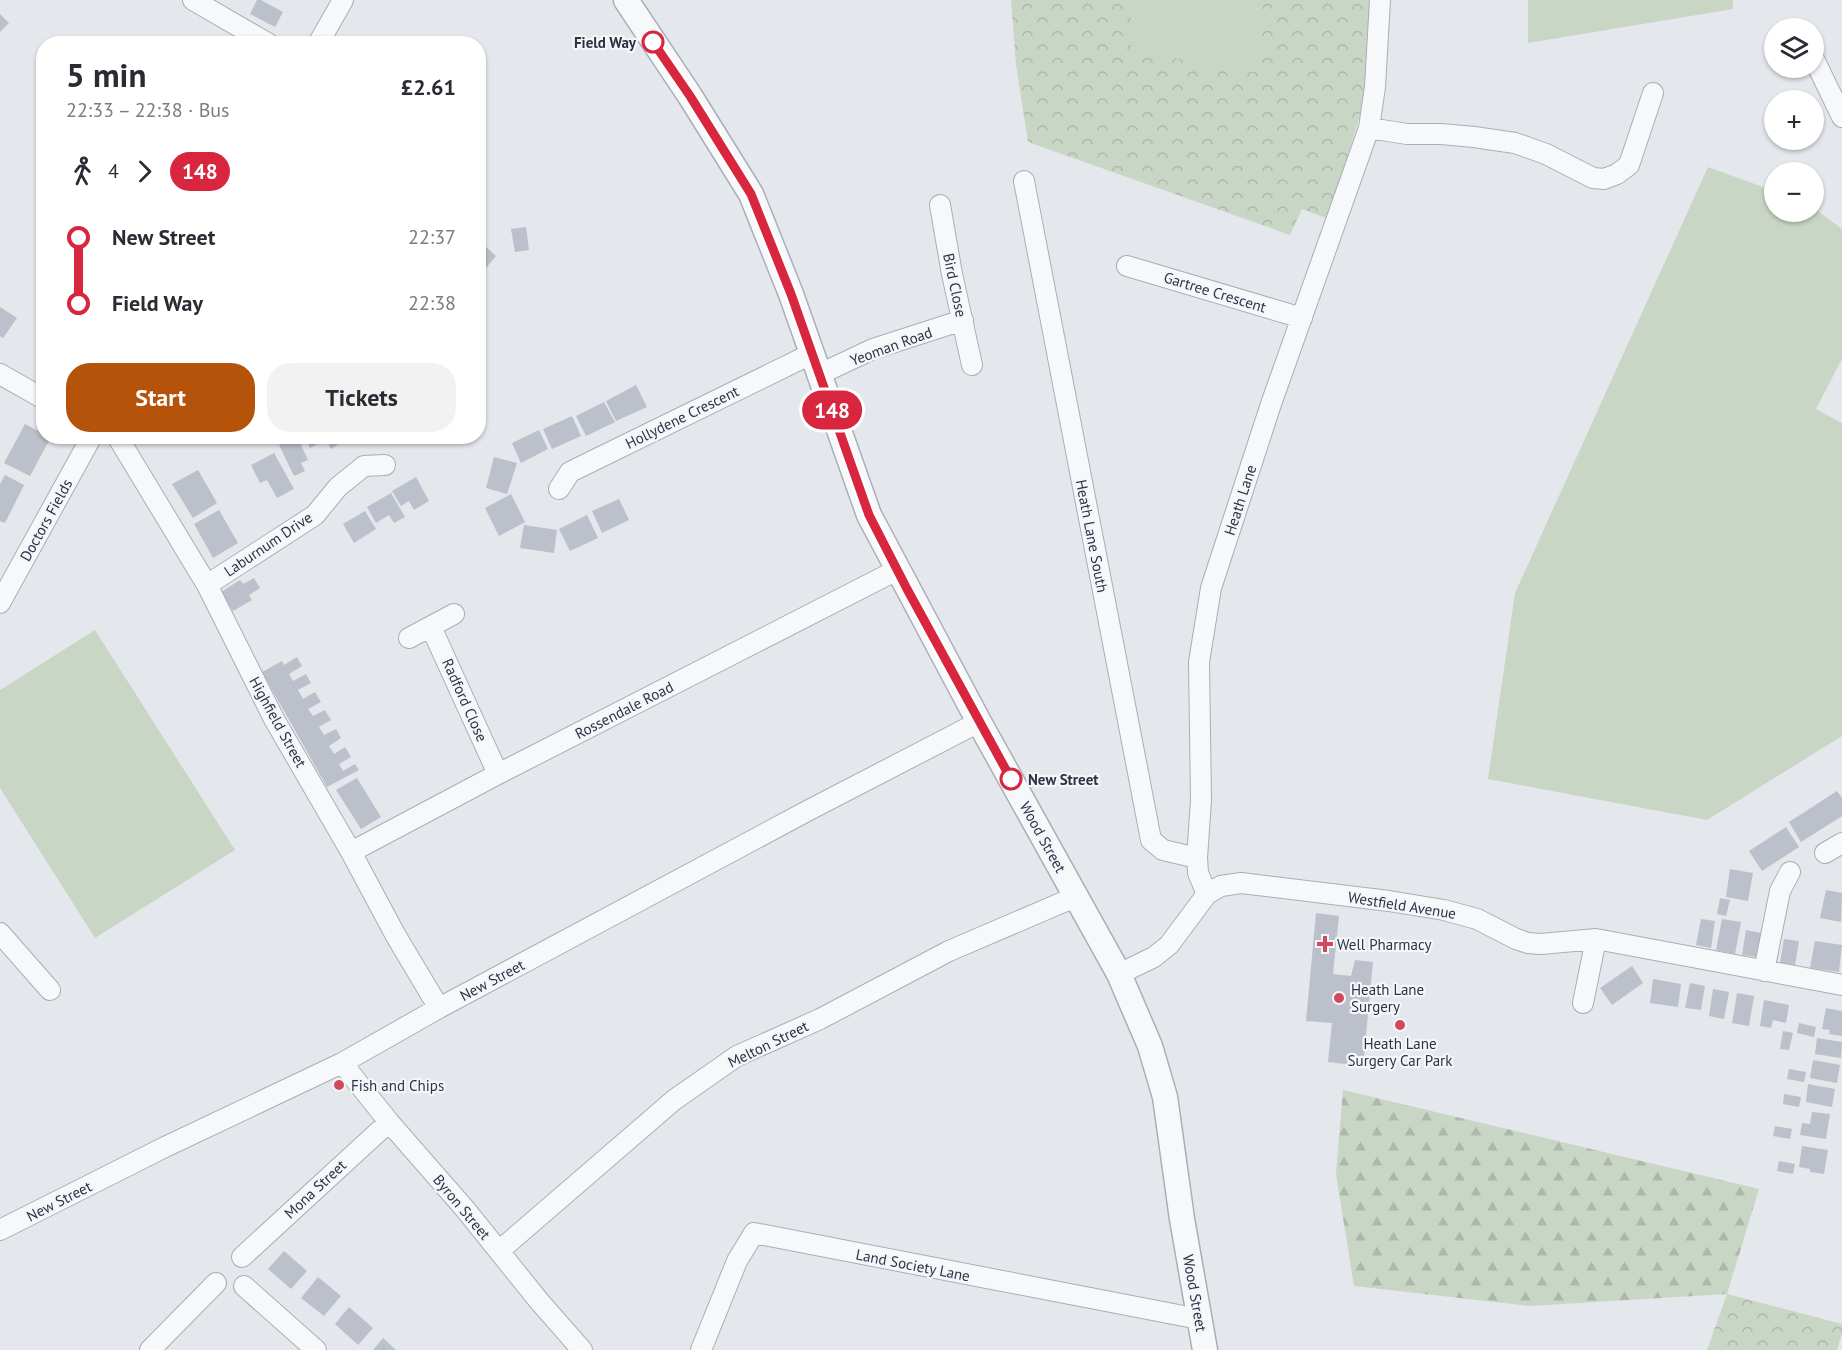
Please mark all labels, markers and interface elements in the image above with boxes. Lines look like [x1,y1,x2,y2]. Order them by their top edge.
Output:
map controls [1764,18,1824,222]
button: layers [1764,18,1824,78]
marker: Field Way [642,31,664,53]
place label: Field Way [574,33,637,52]
text: 5 min [66,53,147,96]
text: £2.61 [401,73,456,101]
button: + [1764,90,1824,150]
text: 22:33 – 22:38 · Bus [66,97,230,123]
icon: walk [66,155,99,188]
icon: forward [128,155,161,188]
text: 4 [108,158,119,184]
text: 148 [182,158,218,185]
button: − [1764,162,1824,222]
text: New Street [112,223,215,251]
text: 22:37 [408,224,456,250]
street label: Bird Close [939,251,971,319]
street label: Gartree Crescent [1161,267,1269,317]
text: Field Way [112,289,203,317]
text: 22:38 [408,290,456,316]
street label: Yeoman Road [847,322,935,370]
button: Start [66,363,255,432]
button: Tickets [267,363,456,432]
street label: Hollydene Crescent [622,381,742,453]
line badge: 148 [798,390,866,430]
text: 148 [814,397,850,424]
street label: Heath Lane [1220,462,1260,538]
street label: Doctors Fields [16,476,76,564]
street label: Heath Lane South [1072,478,1112,594]
street label: Laburnum Drive [220,508,316,580]
street label: Radford Close [438,655,492,745]
street label: Highfield Street [245,673,311,771]
street label: Rossendale Road [572,677,676,743]
marker: New Street [1000,768,1022,790]
place label: New Street [1028,770,1099,789]
street label: Wood Street [1016,798,1070,876]
street label: Westfield Avenue [1347,887,1457,923]
place label: Well Pharmacy [1337,935,1432,954]
marker: Well Pharmacy [1318,937,1332,951]
street label: New Street [456,955,528,1005]
place label: Heath Lane Surgery [1351,980,1424,1016]
marker: Heath Lane Surgery [1332,991,1346,1005]
street label: Melton Street [725,1016,811,1072]
marker: Heath Lane Surgery Car Park [1393,1018,1407,1032]
place label: Heath Lane Surgery Car Park [1348,1034,1453,1070]
place label: Fish and Chips [351,1076,444,1095]
marker: Fish and Chips [332,1078,346,1092]
street label: Mona Street [280,1155,350,1223]
street label: Byron Street [429,1170,495,1244]
street label: New Street [23,1177,95,1225]
street label: Land Society Lane [854,1245,972,1285]
street label: Wood Street [1179,1253,1211,1333]

